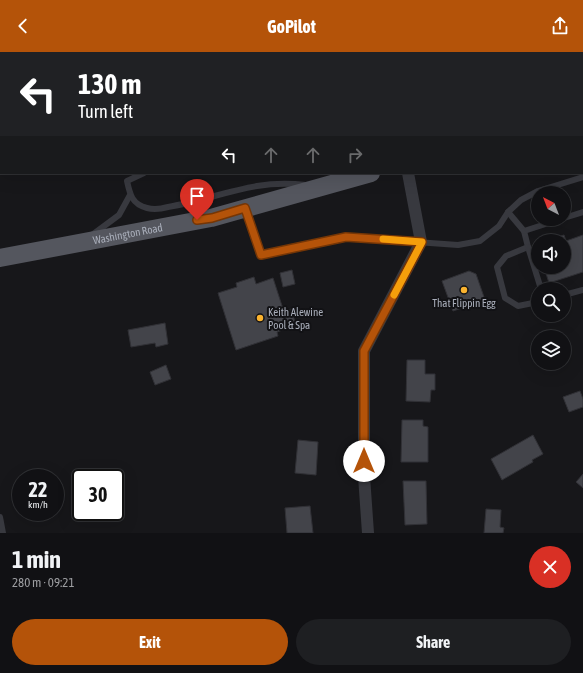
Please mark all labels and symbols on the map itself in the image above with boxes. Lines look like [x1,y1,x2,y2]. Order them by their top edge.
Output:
pin [180,179,214,220]
north arrow [531,186,571,226]
street label: Washington Road [92,221,164,246]
marker: That Flippin Egg [459,285,469,295]
place label: That Flippin Egg [432,297,496,309]
place label: Keith Alewine Pool & Spa [268,306,323,331]
marker: Keith Alewine Pool & Spa [255,313,265,323]
position arrow [343,440,385,482]
speed limit sign: 30 [72,469,124,521]

